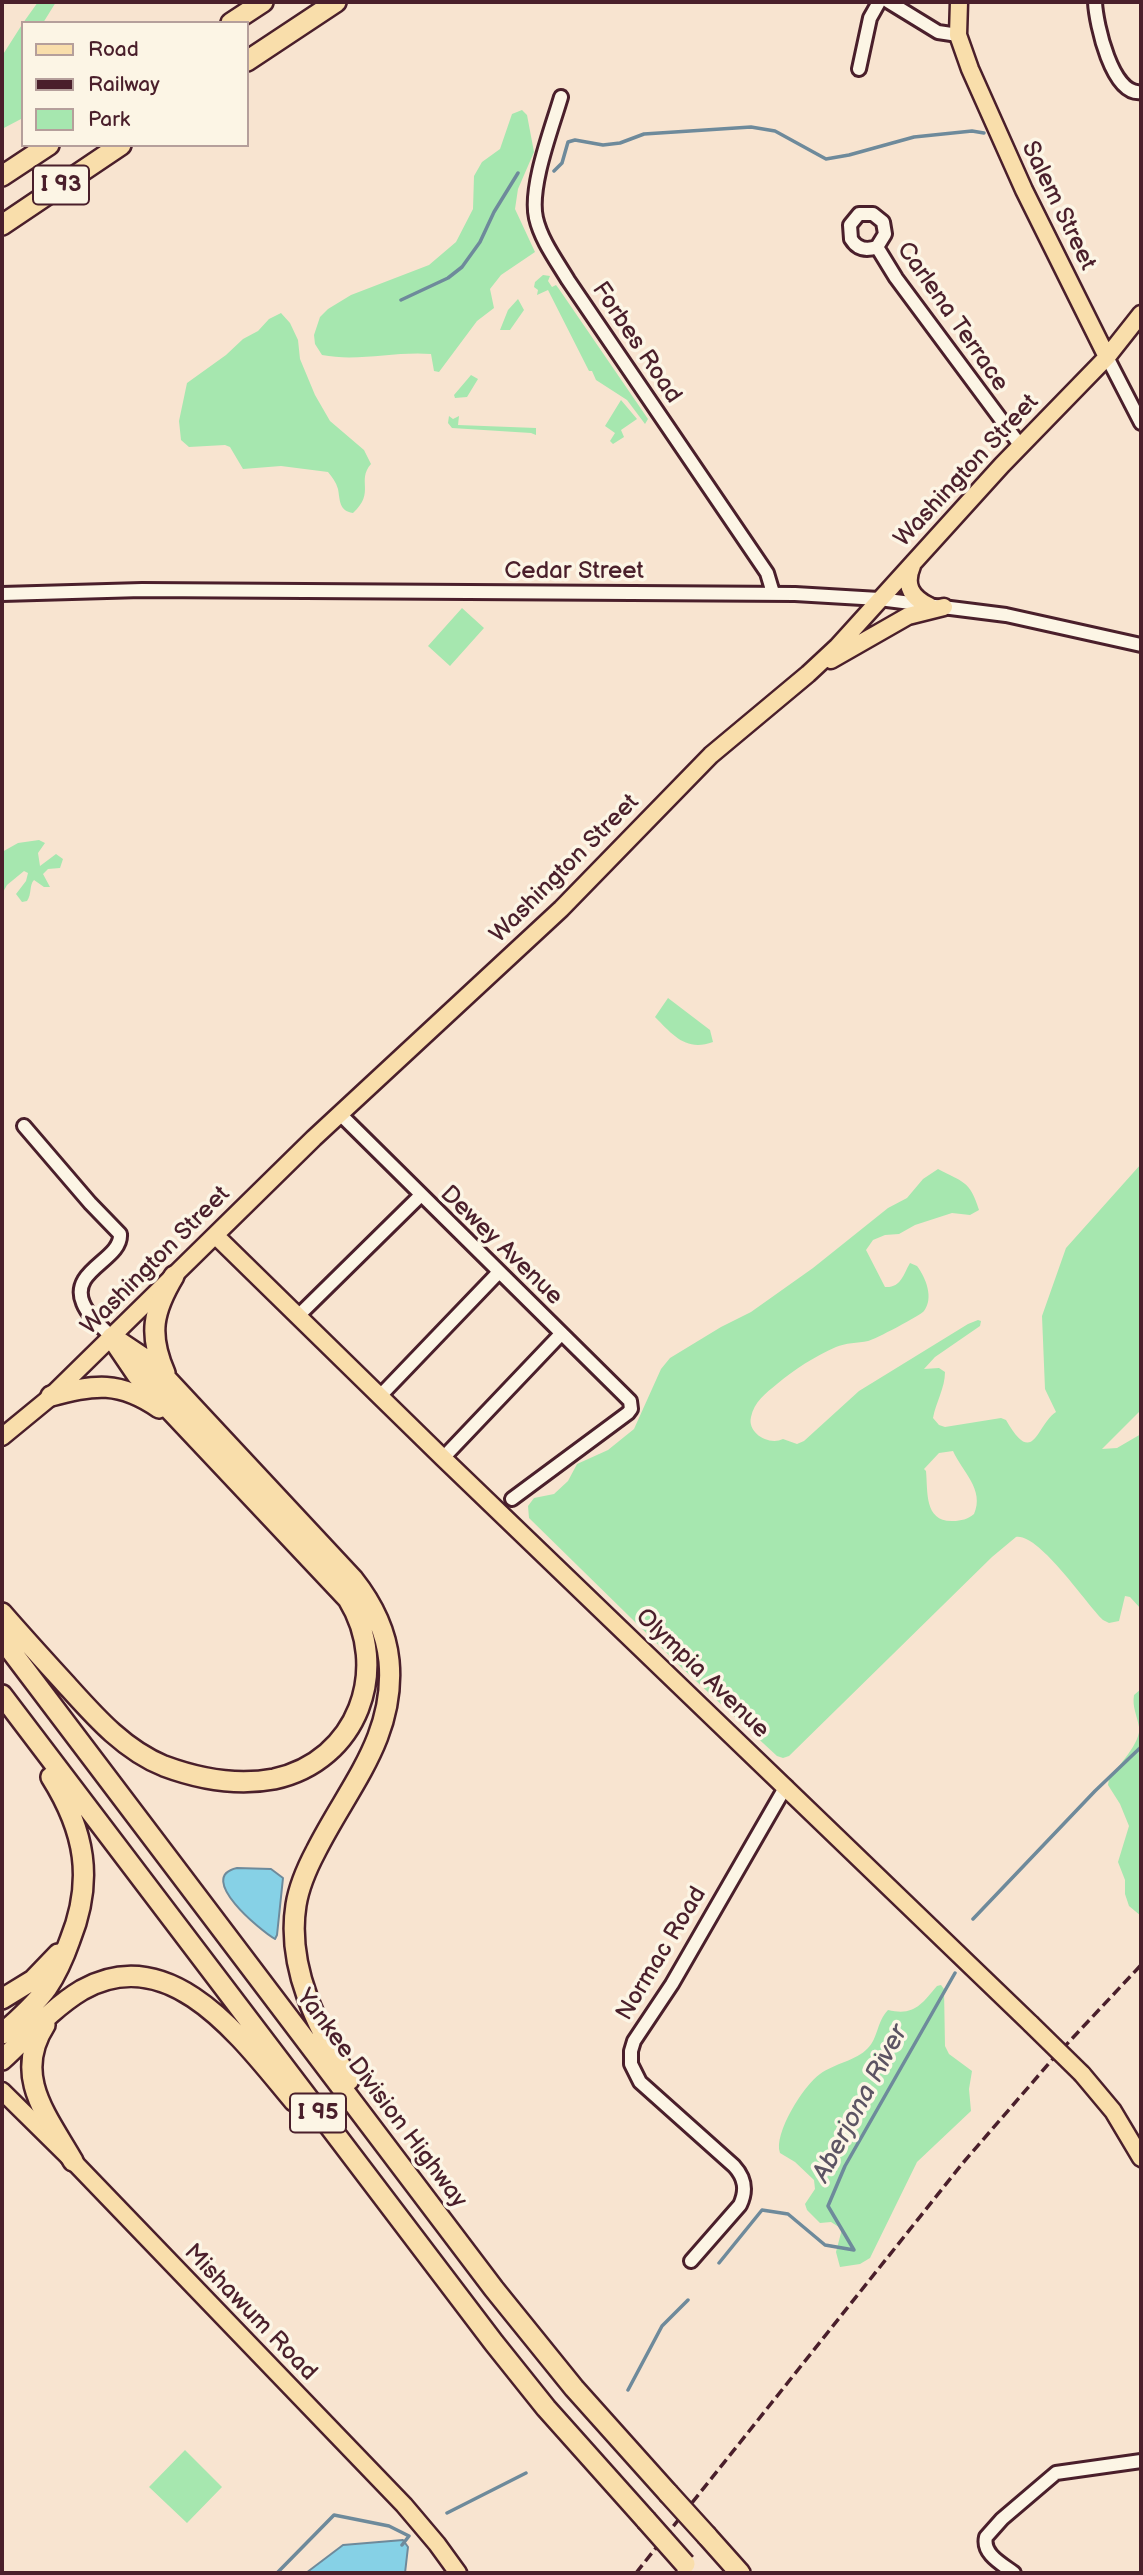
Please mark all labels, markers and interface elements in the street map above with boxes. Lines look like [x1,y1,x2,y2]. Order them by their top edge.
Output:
legend [21,21,248,147]
text: Road [88,37,139,62]
text: Railway [88,72,160,97]
text: Park [88,107,130,132]
street label: Salem Street [1014,137,1102,275]
road number: I 93 [33,166,89,204]
street label: Carlena Terrace [890,237,1014,397]
street label: Forbes Road [585,277,687,409]
street label: Washington Street [889,389,1045,553]
street label: Cedar Street [504,558,644,586]
street label: Washington Street [485,789,645,949]
street label: Dewey Avenue [434,1180,568,1312]
street label: Washington Street [76,1181,236,1341]
street label: Olympia Avenue [629,1603,775,1745]
street label: Normac Road [611,1882,713,2026]
street label: Yankee Division Highway [289,1984,473,2214]
water label: Aberjona River [807,2020,915,2188]
road number: I 95 [290,2094,346,2132]
street label: Mishawum Road [178,2239,322,2387]

